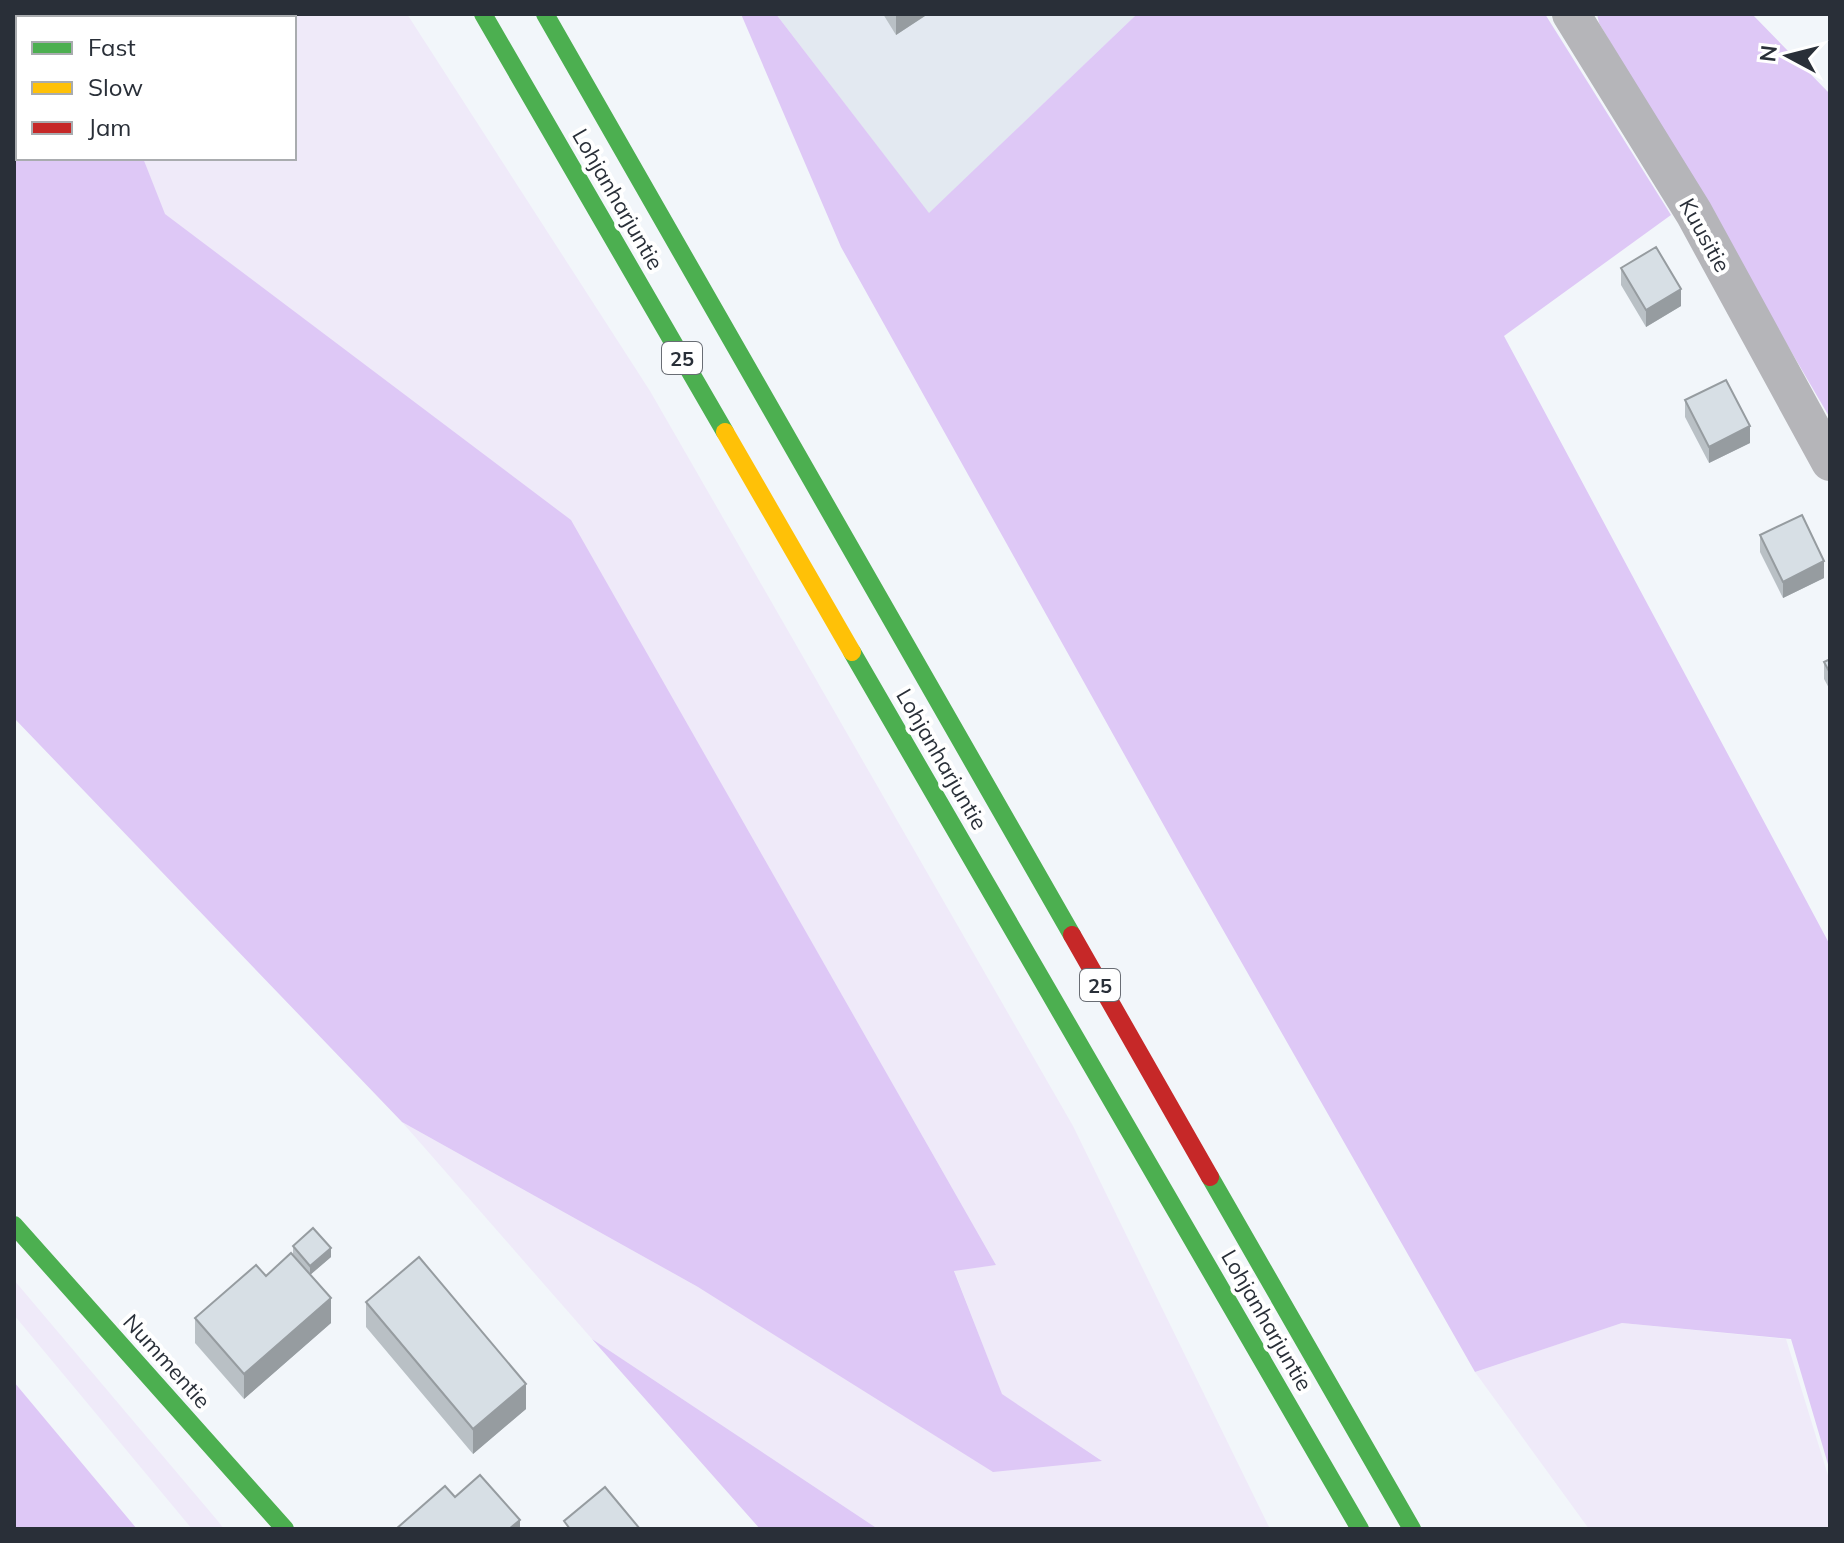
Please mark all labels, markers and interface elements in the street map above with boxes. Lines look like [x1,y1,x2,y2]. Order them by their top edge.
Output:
legend [16,16,296,160]
north arrow [1748,16,1828,96]
text: Fast [88,32,136,62]
text: N [1753,44,1783,64]
text: Slow [88,72,143,102]
text: Jam [88,112,131,142]
street label: Lohjanharjuntie [566,123,670,275]
street label: Kuusitie [1673,193,1737,277]
road number: 25 [662,342,702,374]
street label: Lohjanharjuntie [890,683,994,835]
road number: 25 [1080,969,1120,1001]
street label: Lohjanharjuntie [1215,1244,1319,1396]
street label: Nummentie [117,1308,217,1414]

